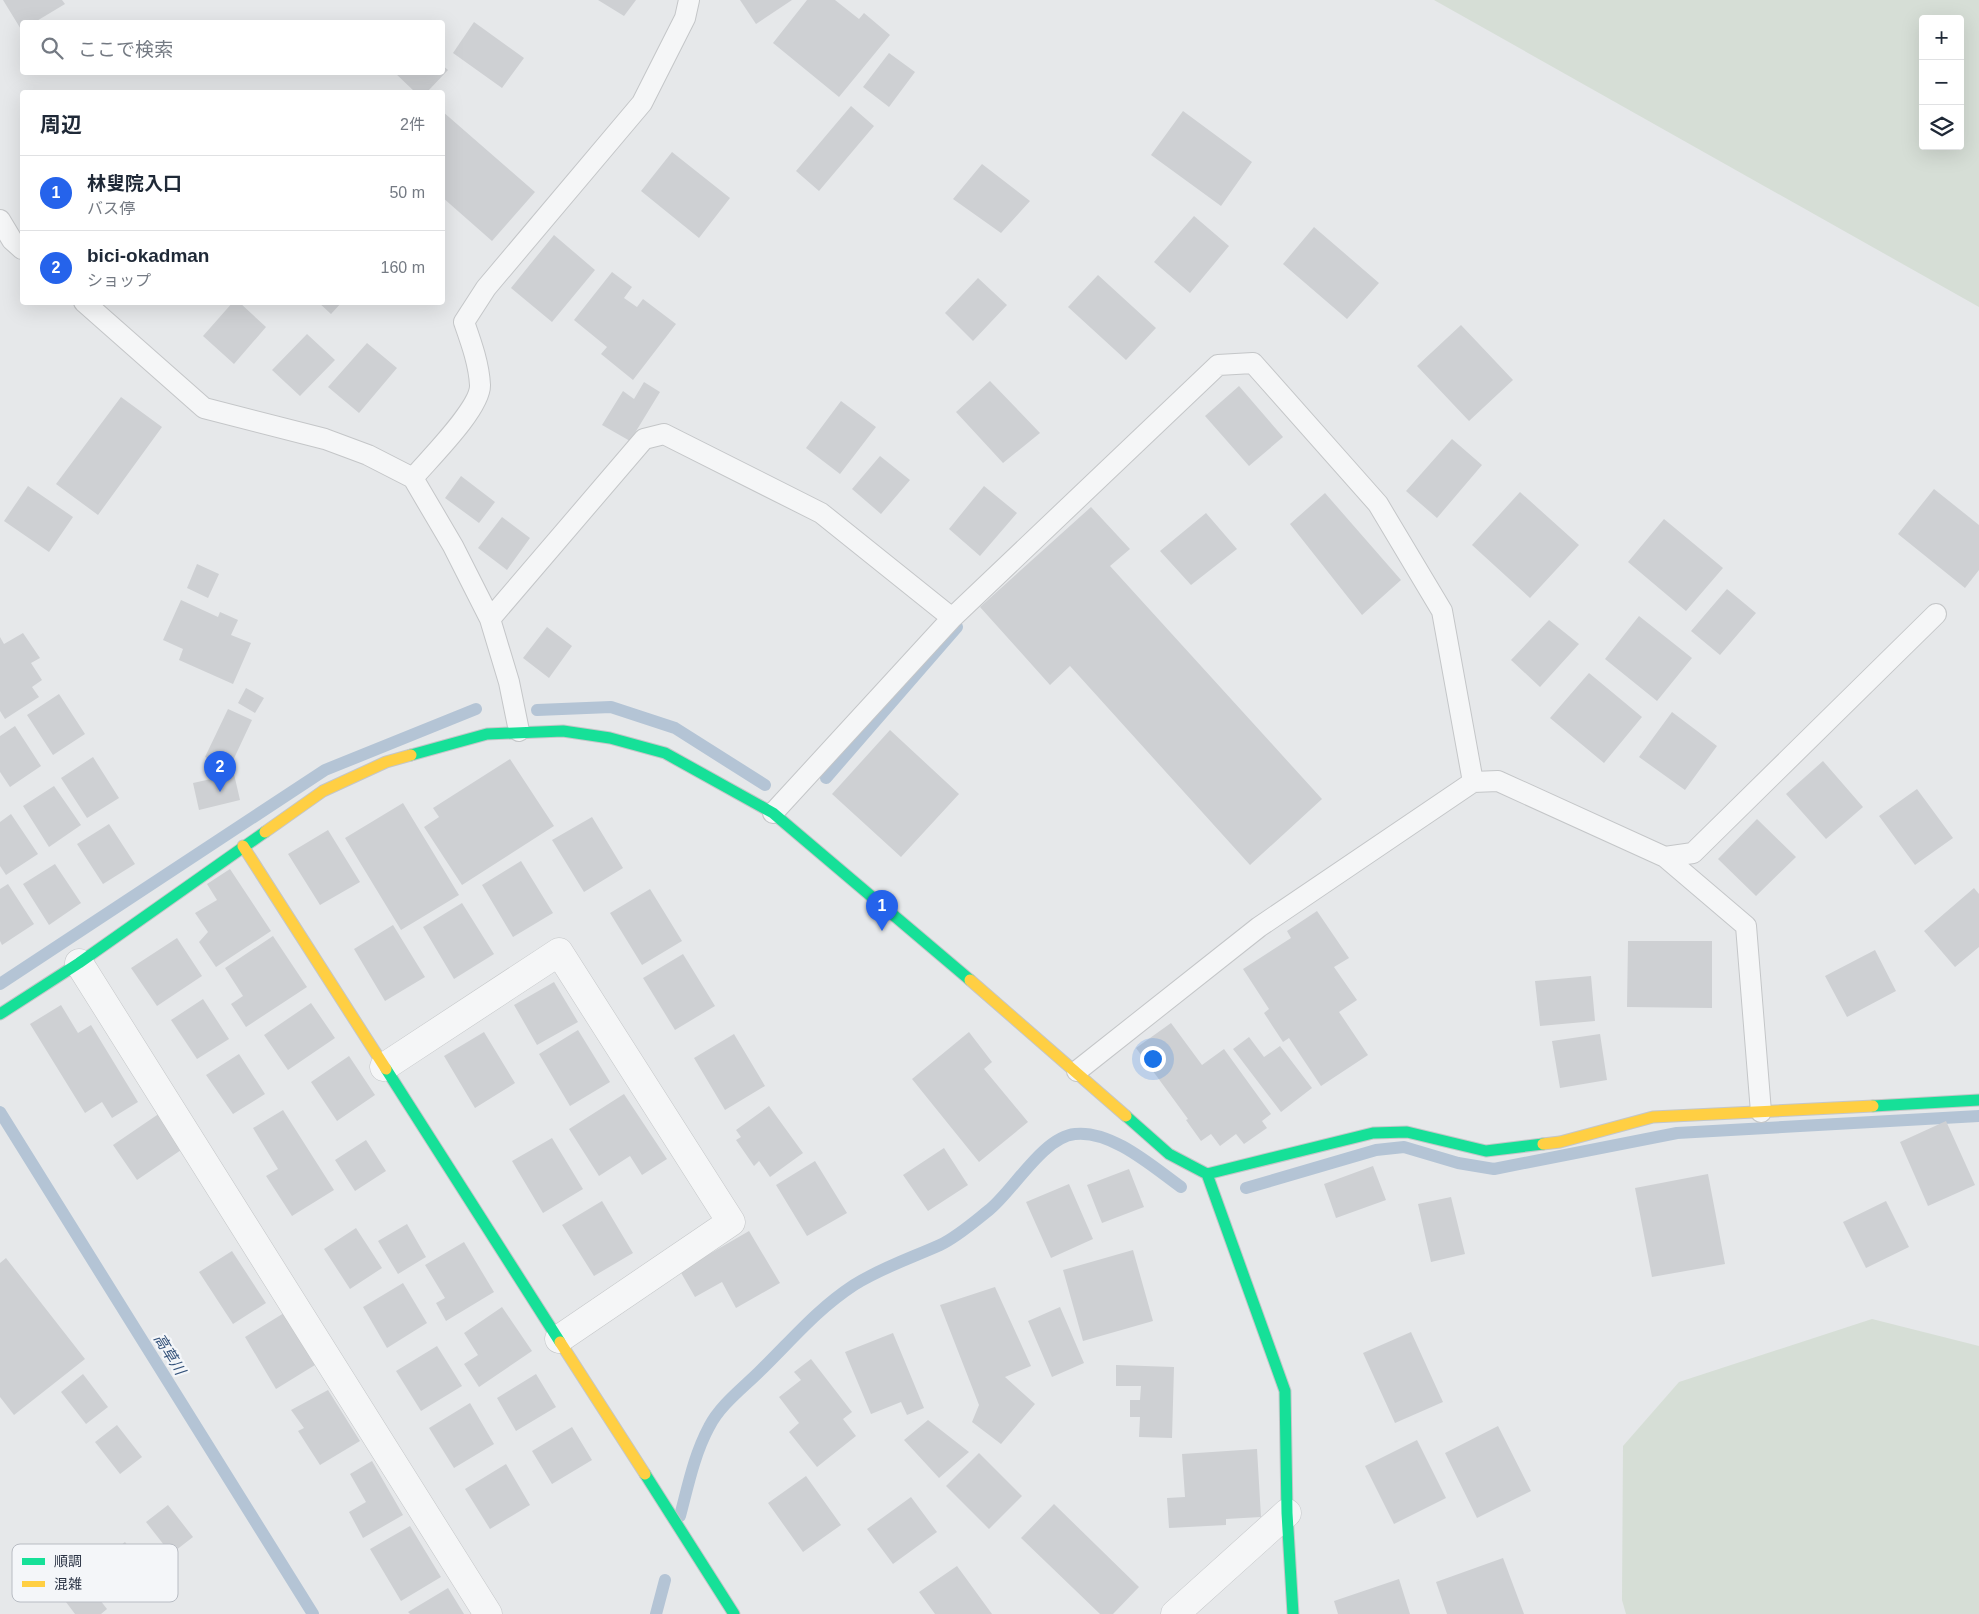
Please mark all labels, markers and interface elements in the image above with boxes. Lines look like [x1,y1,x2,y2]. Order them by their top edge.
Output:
map controls [1919,15,1964,150]
button: + [1919,15,1964,60]
search box [20,20,445,75]
icon: search [38,34,66,62]
text: ここで検索 [78,39,173,60]
button: − [1919,60,1964,105]
button: layers [1919,105,1964,150]
text: 周辺 [40,113,82,136]
text: 2件 [400,116,425,133]
text: 林叟院入口 [87,173,182,194]
text: 1 [52,184,60,201]
text: 50 m [389,184,425,201]
text: バス停 [87,200,135,217]
text: bici-okadman [87,245,209,266]
text: 2 [52,259,60,276]
text: 160 m [381,259,425,276]
text: ショップ [87,272,151,289]
pin: 2 [204,751,236,792]
pin: 1 [866,890,898,931]
your location [1140,1046,1166,1072]
water label: 高草川 [151,1330,190,1379]
legend [12,1544,178,1602]
text: 順調 [54,1553,82,1569]
text: 混雑 [54,1576,82,1592]

